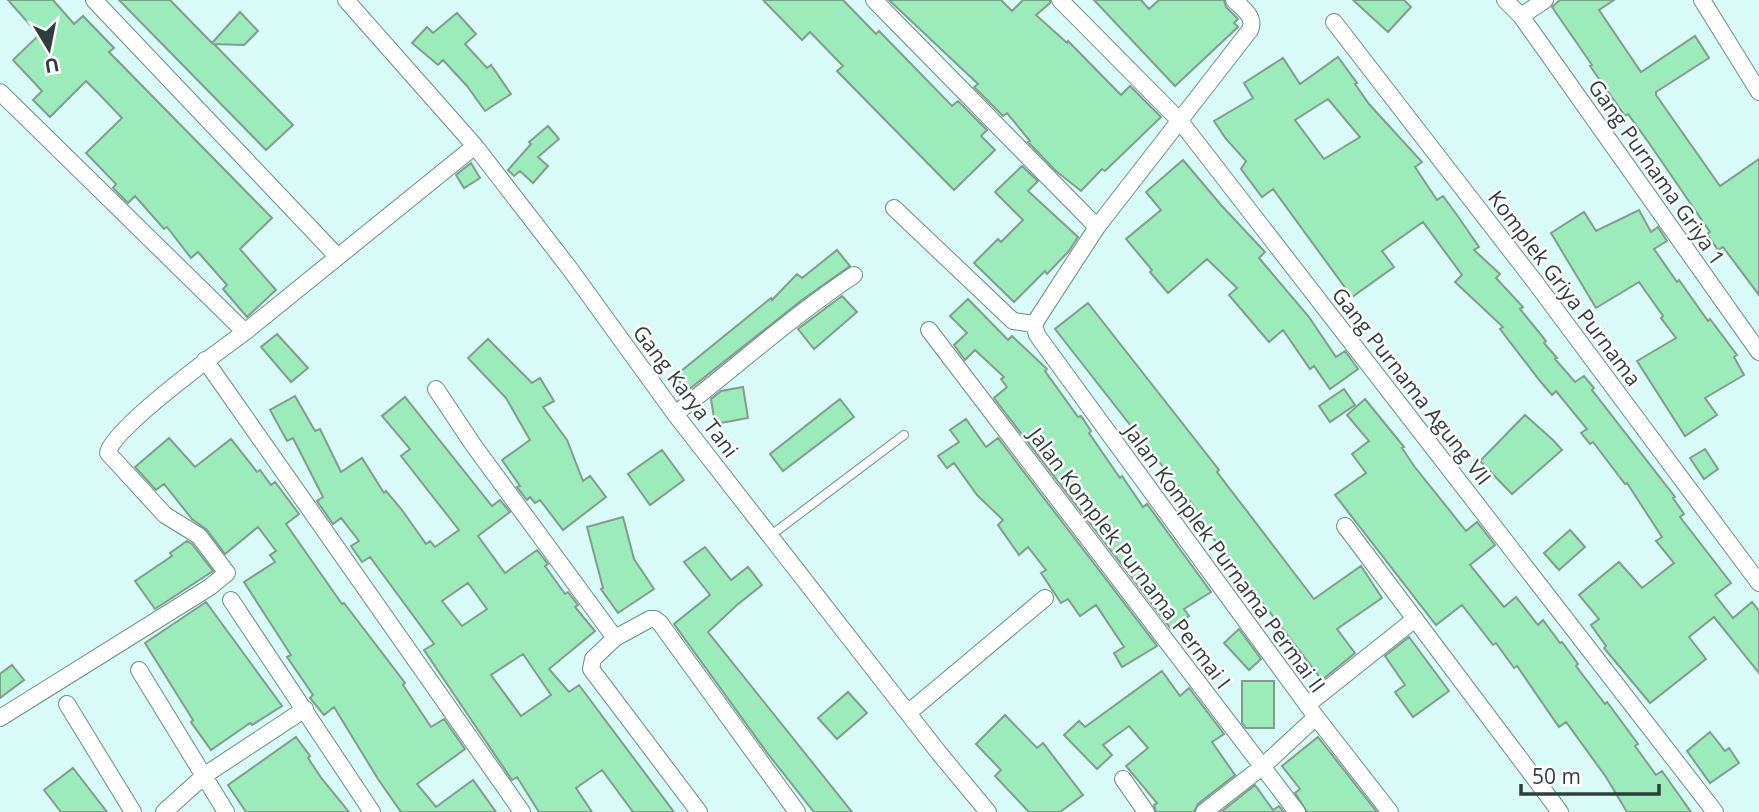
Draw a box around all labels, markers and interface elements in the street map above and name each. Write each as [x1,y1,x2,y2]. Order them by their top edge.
north arrow [14,14,84,84]
text: U [43,52,61,80]
street label: Gang Purnama Griya 1 [1582,74,1732,270]
street label: Komplek Griya Purnama [1482,185,1648,391]
street label: Gang Purnama Agung VII [1326,281,1498,491]
street label: Gang Karya Tani [627,319,745,463]
street label: Jalan Komplek Purnama Permai II [1117,416,1332,698]
street label: Jalan Komplek Purnama Permai I [1021,420,1237,694]
scale bar [1521,752,1659,796]
text: 50 m [1532,762,1581,790]

